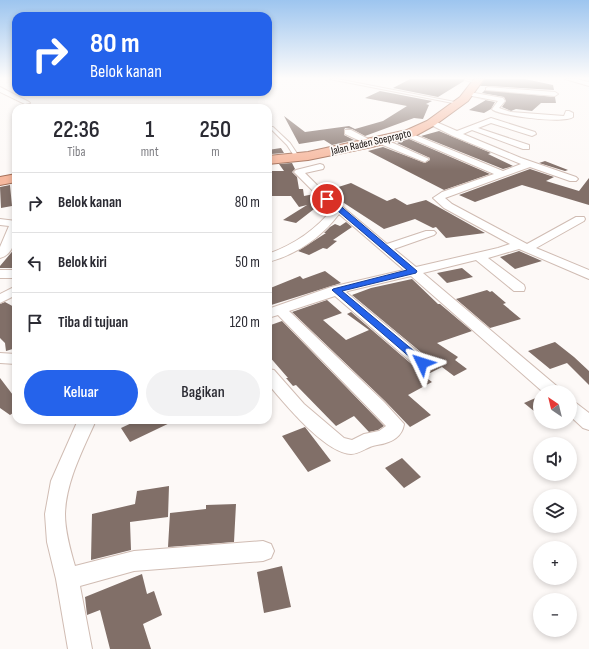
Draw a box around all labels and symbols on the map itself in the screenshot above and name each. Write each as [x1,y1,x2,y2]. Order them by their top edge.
street label: Jalan Raden Soeprapto [329,126,413,158]
pin [310,182,344,216]
position arrow [401,342,443,384]
north arrow [533,385,577,429]

